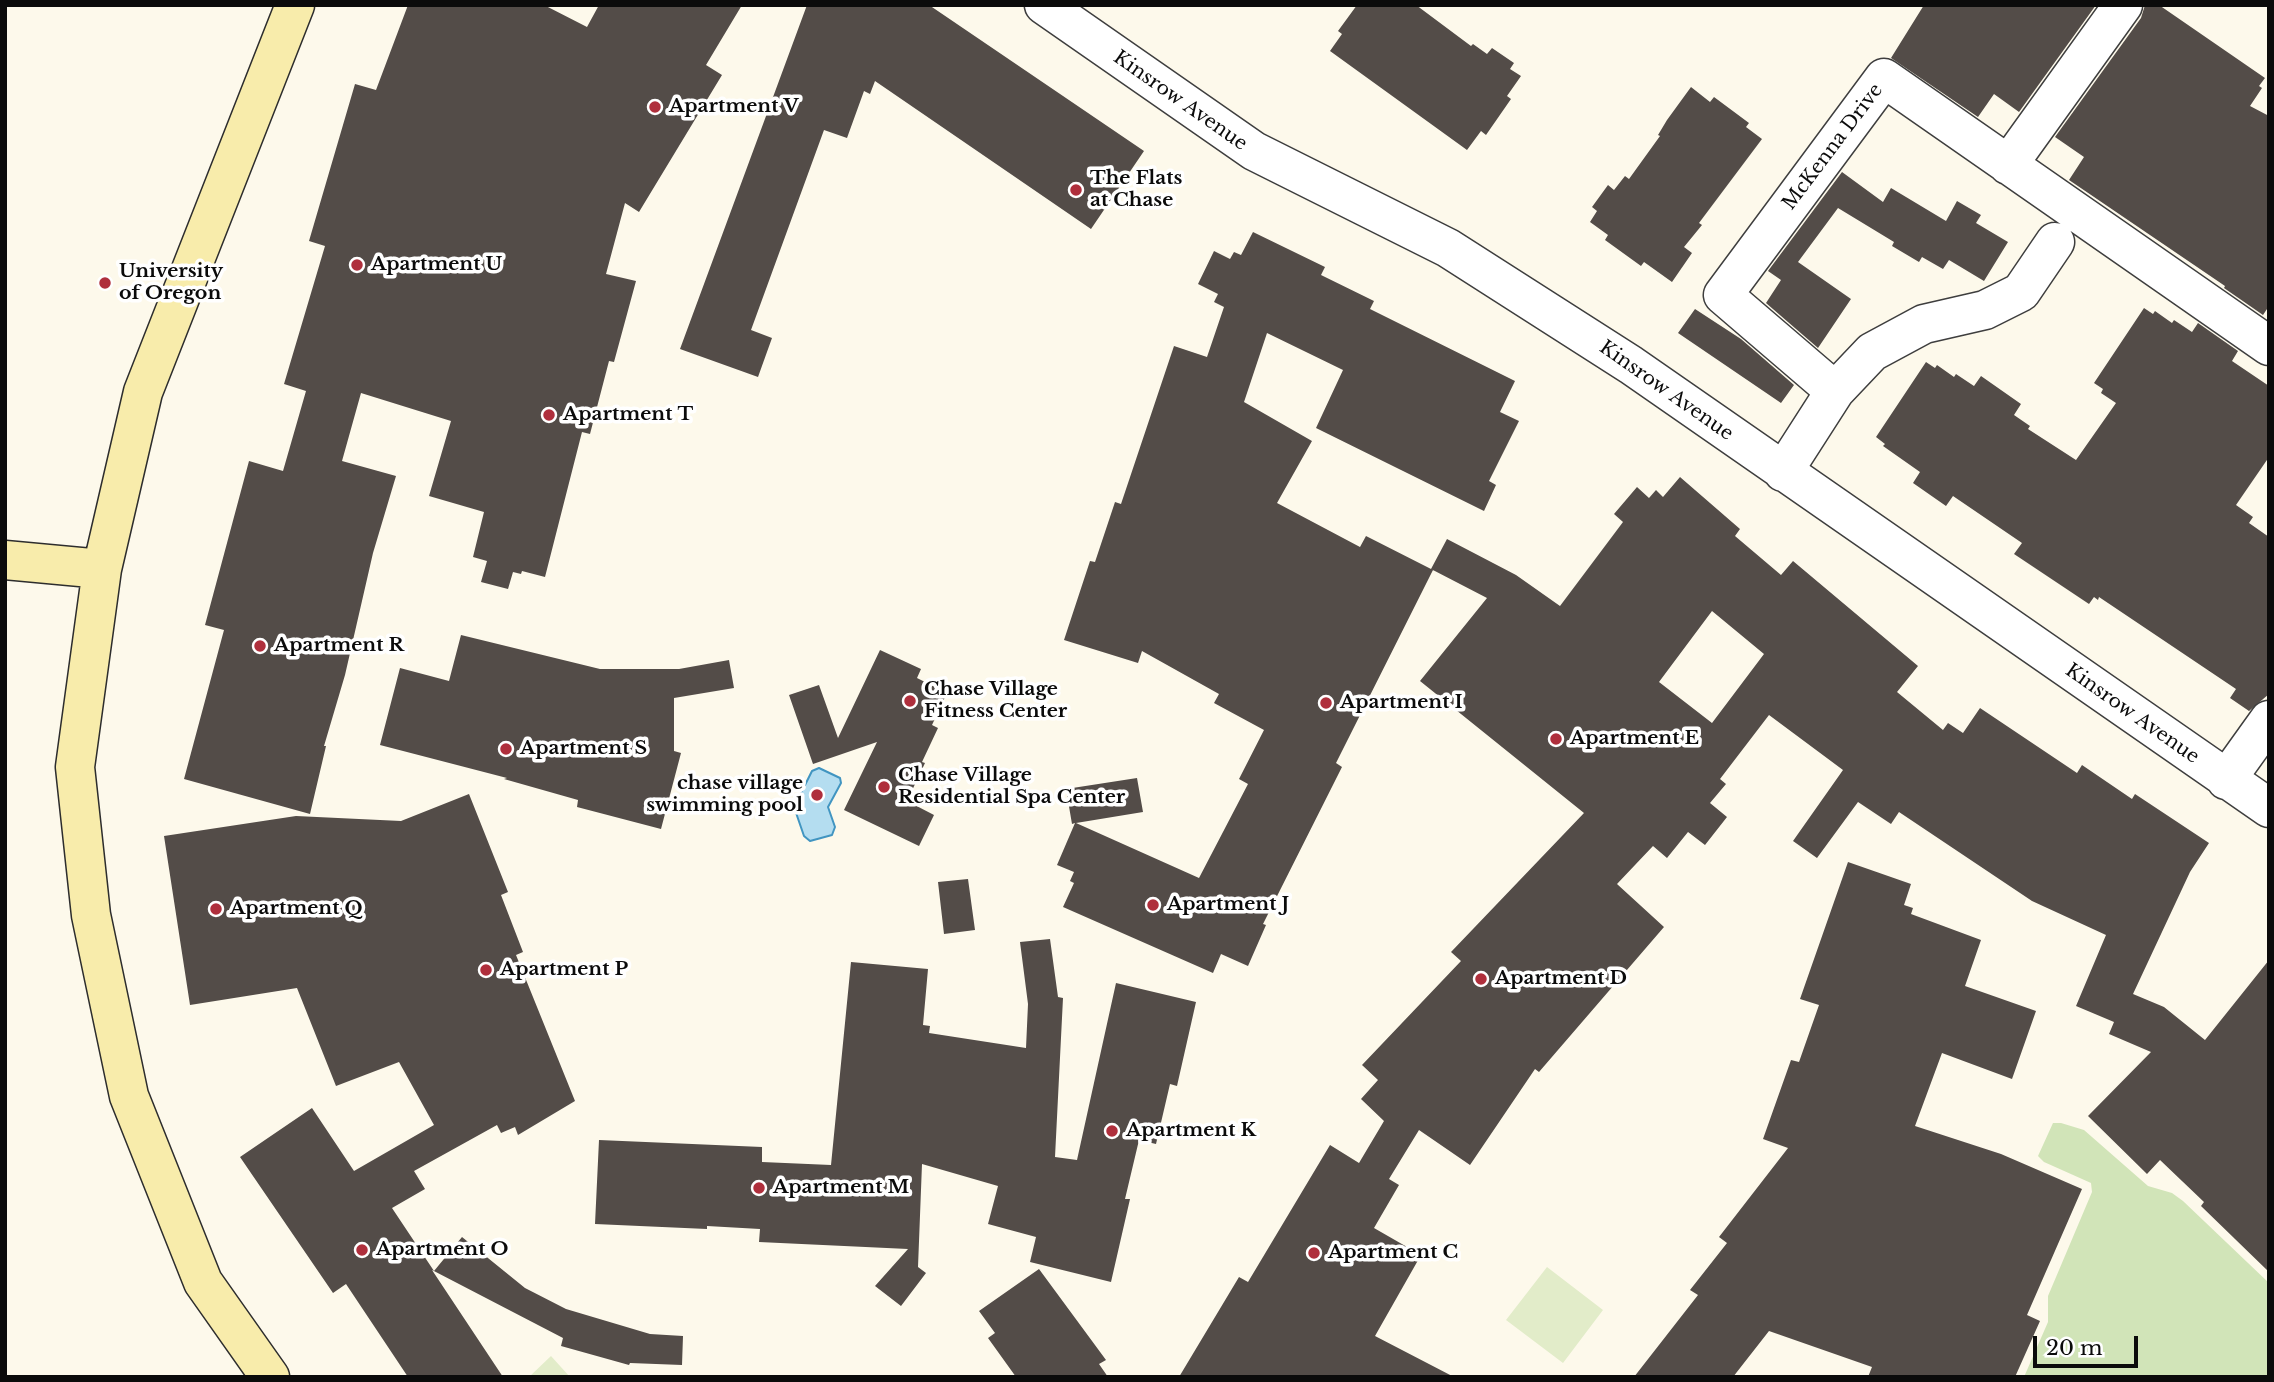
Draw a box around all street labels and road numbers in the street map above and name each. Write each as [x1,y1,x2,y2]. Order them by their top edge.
street label: Kinsrow Avenue [1109,46,1251,156]
street label: McKenna Drive [1778,79,1888,215]
street label: Kinsrow Avenue [1595,336,1737,446]
street label: Kinsrow Avenue [2061,659,2203,769]

